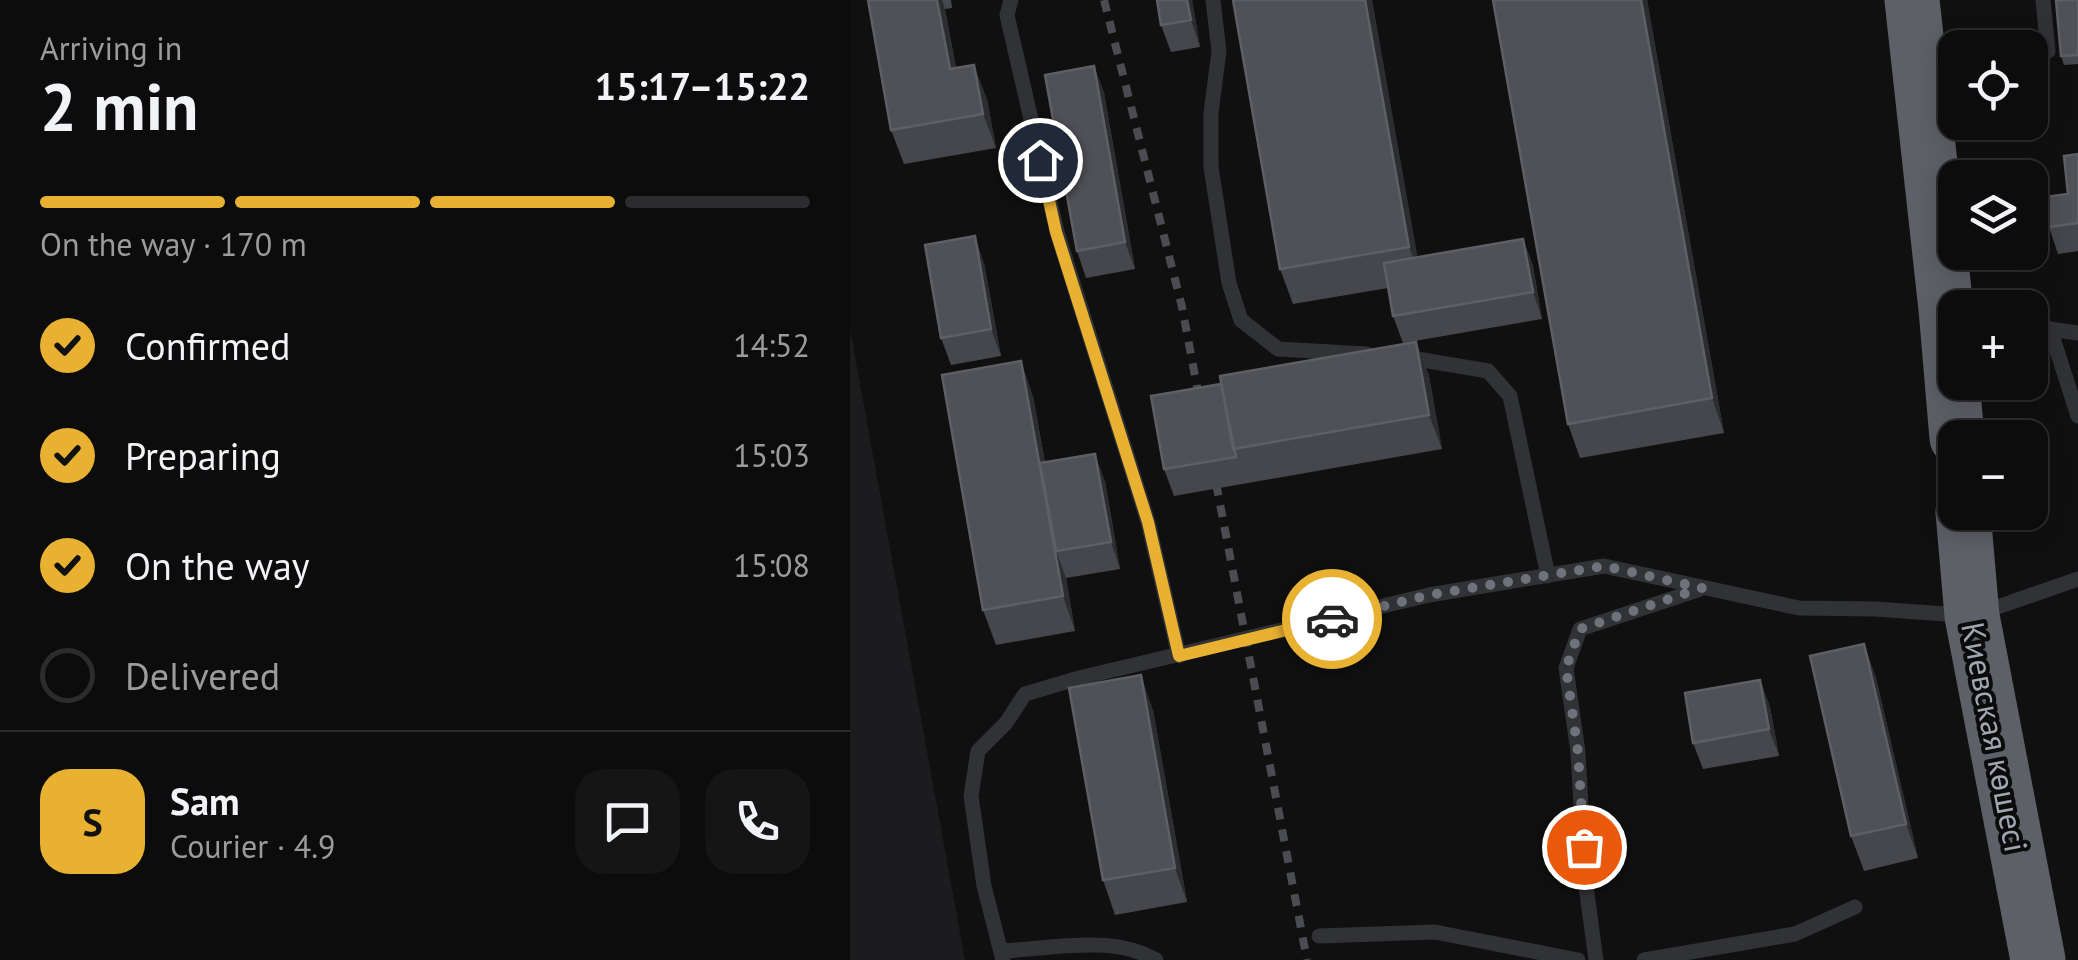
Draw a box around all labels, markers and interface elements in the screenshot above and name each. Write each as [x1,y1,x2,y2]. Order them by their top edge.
text: Arriving in [40,27,182,69]
map controls [1938,30,2048,530]
button: locate [1938,30,2048,140]
text: 15:17–15:22 [595,61,810,110]
text: 2 min [40,64,199,148]
pin [998,118,1083,203]
icon: home [1013,133,1068,188]
button: layers [1938,160,2048,270]
text: On the way · 170 m [40,223,307,265]
button: + [1938,290,2048,400]
icon: check [40,318,95,373]
text: Confirmed [125,321,291,370]
text: 14:52 [733,324,810,366]
button: − [1938,420,2048,530]
icon: check [40,428,95,483]
text: Preparing [125,431,281,480]
text: 15:03 [733,434,810,476]
icon: check [40,538,95,593]
text: On the way [125,541,310,590]
text: 15:08 [733,544,810,586]
courier [1282,569,1382,669]
icon: car [1305,592,1360,647]
street label: Киевская көшесі [1952,619,2038,855]
text: Delivered [125,651,280,700]
button: chat [575,769,680,874]
button: phone [705,769,810,874]
text: Sam [170,776,240,825]
text: S [82,797,103,846]
pin [1542,805,1627,890]
icon: bag [1557,820,1612,875]
text: Courier · 4.9 [170,825,336,867]

